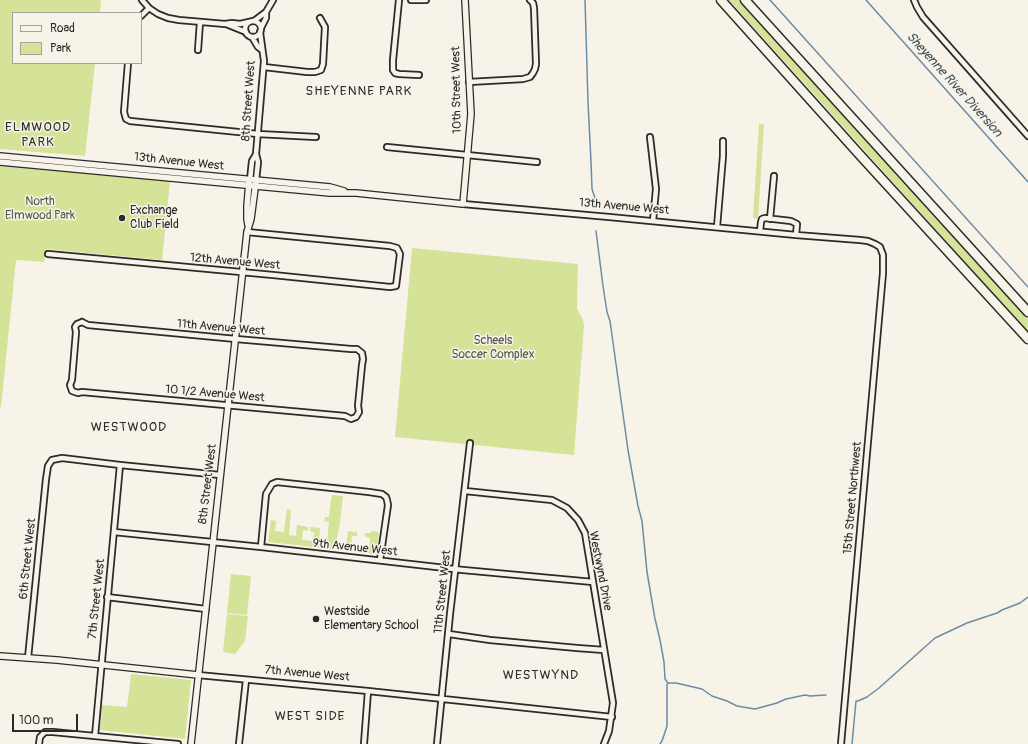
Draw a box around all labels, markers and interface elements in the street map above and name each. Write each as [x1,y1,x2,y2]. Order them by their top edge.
legend [12,12,142,64]
text: Road [50,21,75,36]
water label: Sheyenne River Diversion [903,29,1005,141]
text: Park [50,41,71,56]
street label: 10th Street West [449,46,465,134]
street label: 8th Street West [239,60,259,142]
district label: SHEYENNE PARK [306,84,412,100]
district label: ELMWOOD PARK [5,120,71,151]
street label: 13th Avenue West [133,150,225,174]
park label: North Elmwood Park [5,195,75,223]
street label: 13th Avenue West [578,196,670,218]
place label: Exchange Club Field [130,204,179,232]
marker: Exchange Club Field [117,213,127,223]
street label: 12th Avenue West [189,251,281,273]
street label: 11th Avenue West [176,317,266,339]
park label: Scheels Soccer Complex [451,334,535,362]
street label: 10 1/2 Avenue West [165,382,265,406]
district label: WESTWOOD [91,420,167,436]
street label: 15th Street Northwest [841,441,865,555]
street label: 8th Street West [196,443,220,525]
street label: 6th Street West [17,518,39,600]
street label: Westwynd Drive [585,530,615,612]
street label: 9th Avenue West [312,536,398,560]
street label: 11th Street West [431,549,455,635]
street label: 7th Street West [86,558,108,640]
place label: Westside Elementary School [324,605,419,633]
marker: Westside Elementary School [311,614,321,624]
street label: 7th Avenue West [264,663,350,685]
district label: WESTWYND [503,668,579,684]
scale bar [14,706,80,732]
district label: WEST SIDE [275,709,345,725]
text: 100 m [19,713,53,728]

